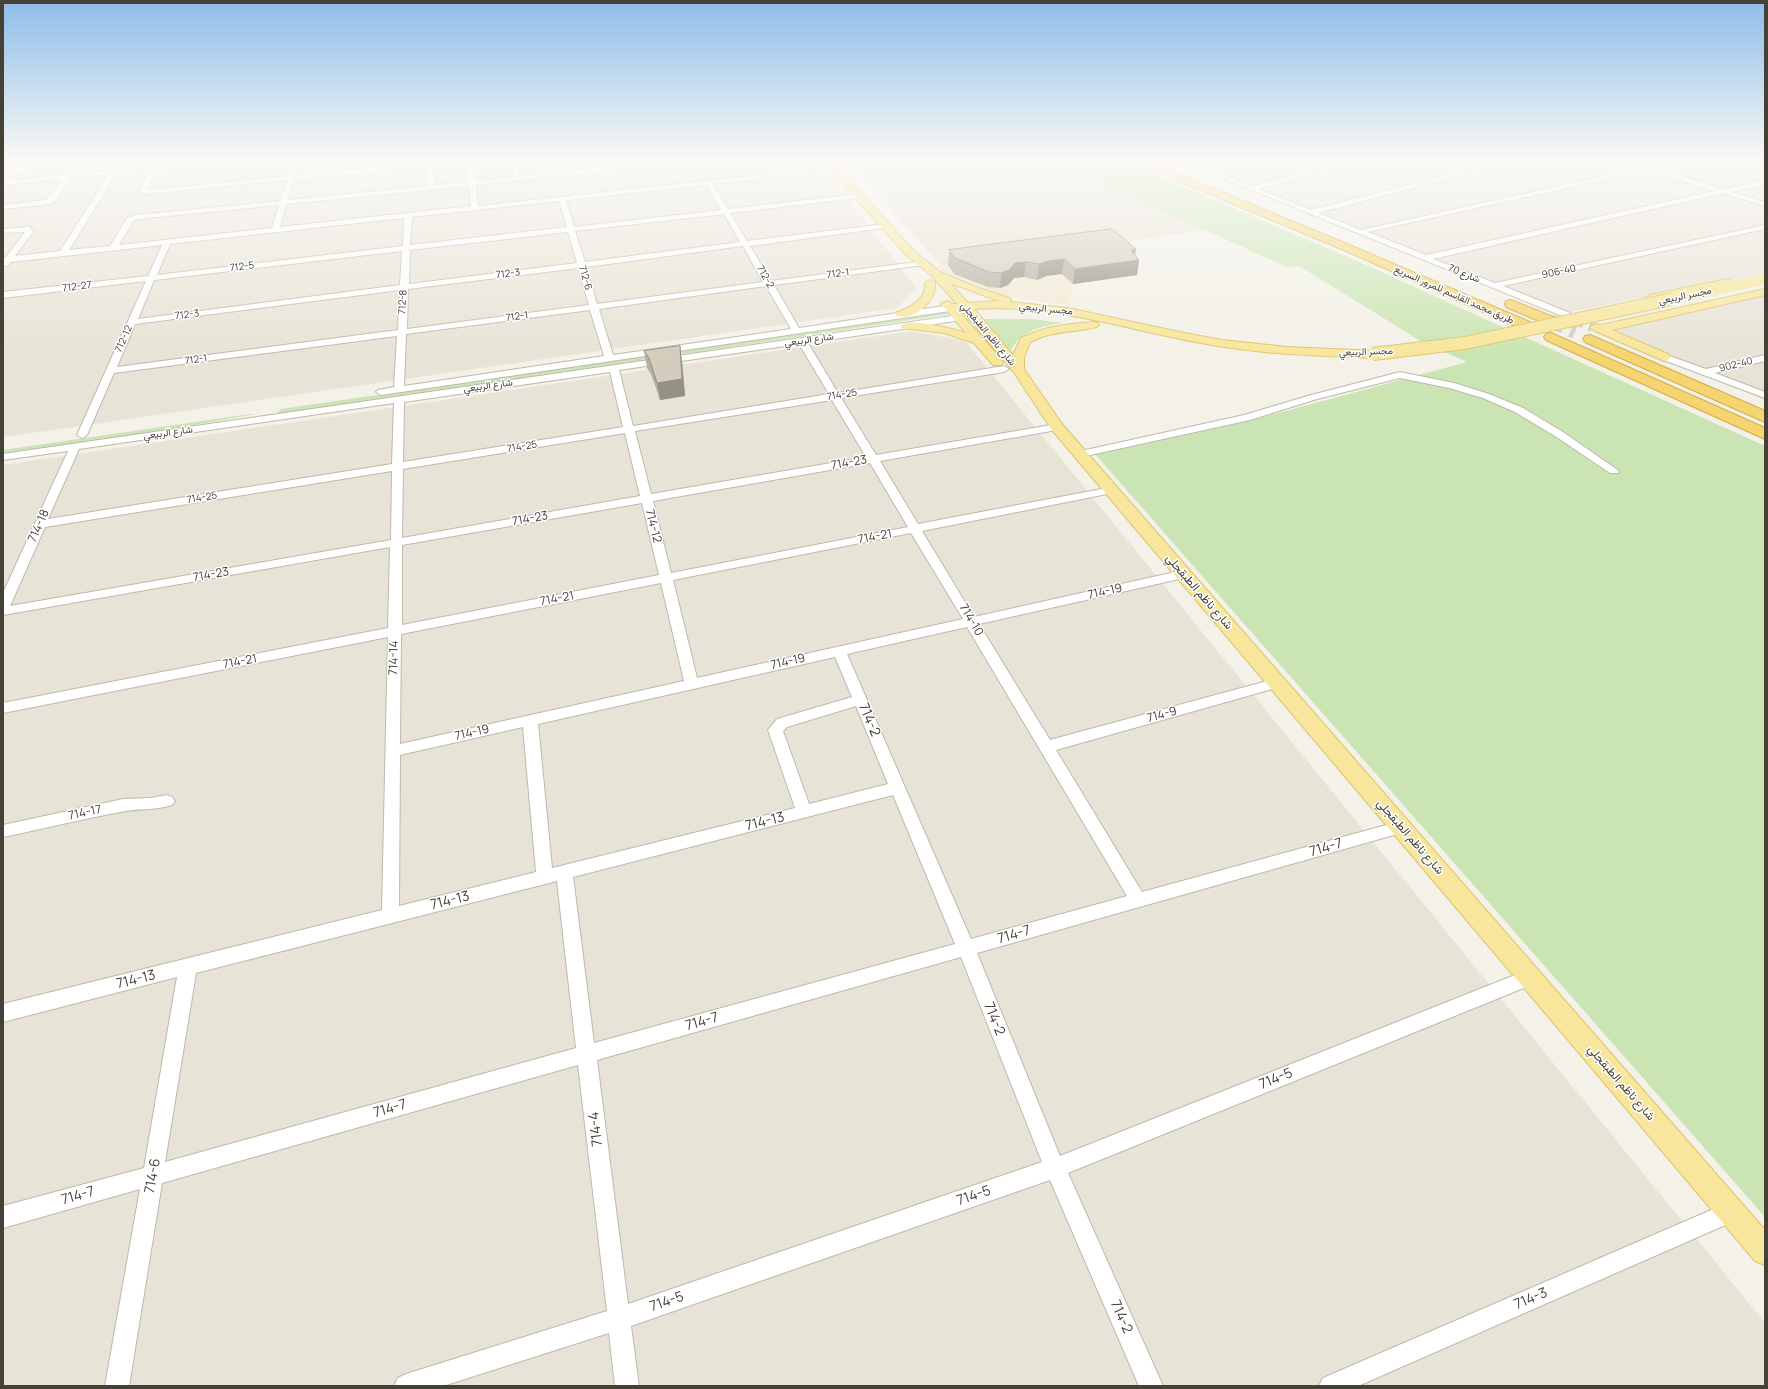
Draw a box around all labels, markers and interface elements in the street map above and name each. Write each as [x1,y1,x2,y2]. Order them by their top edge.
street label: 712-5 [229,260,255,274]
street label: شارع 70 [1446,262,1482,286]
street label: 712-2 [754,263,776,291]
street label: طريق محمد القاسم للمرور السريع [1392,263,1516,327]
street label: 906-40 [1541,263,1577,281]
street label: 712-6 [576,264,594,292]
street label: 712-3 [495,267,521,281]
street label: 712-1 [826,267,850,281]
street label: 712-27 [62,279,92,295]
street label: مجسر الربيعي [1657,285,1713,307]
street label: 712-8 [396,289,410,315]
street label: شارع ناظم الطبقجلي [958,300,1018,368]
street label: مجسر الربيعي [1018,300,1074,318]
street label: 712-3 [174,308,200,322]
street label: 712-1 [505,309,529,325]
street label: 712-12 [113,324,135,354]
street label: شارع الربيعي [784,331,834,349]
street label: مجسر الربيعي [1339,345,1393,359]
street label: 712-1 [184,352,208,368]
street label: 902-40 [1718,355,1754,375]
street label: شارع الربيعي [463,377,513,395]
street label: 714-25 [826,387,858,403]
street label: شارع الربيعي [143,424,193,442]
street label: 714-25 [506,439,538,455]
street label: 714-23 [830,453,868,473]
street label: 714-25 [186,490,218,506]
street label: 714-18 [25,507,53,545]
street label: 714-12 [642,508,664,544]
street label: 714-23 [511,509,549,529]
street label: 714-21 [857,527,893,547]
street label: شارع ناظم الطبقجلي [1162,551,1236,633]
street label: 714-23 [192,565,230,585]
street label: 714-19 [1086,581,1124,603]
street label: 714-21 [539,589,575,609]
street label: 714-10 [956,601,986,639]
street label: 714-14 [386,641,402,675]
street label: 714-19 [769,651,807,673]
street label: 714-21 [222,652,258,672]
street label: 714-2 [855,701,883,739]
street label: 714-9 [1146,704,1178,726]
street label: 714-19 [453,722,491,744]
street label: شارع ناظم الطبقجلي [1373,796,1447,878]
street label: 714-17 [67,802,103,824]
street label: 714-13 [744,809,786,835]
street label: 714-7 [1308,835,1344,861]
street label: 714-13 [429,888,471,914]
street label: 714-7 [996,922,1032,948]
street label: 714-13 [115,967,157,993]
street label: 714-2 [980,1000,1008,1038]
street label: 714-7 [684,1009,720,1035]
street label: شارع ناظم الطبقجلي [1584,1042,1658,1124]
street label: 714-5 [1257,1065,1295,1093]
street label: 714-7 [372,1096,408,1122]
street label: 714-4 [586,1111,606,1147]
street label: 714-6 [142,1157,164,1195]
street label: 714-5 [955,1182,993,1210]
street label: 714-7 [60,1183,96,1209]
street label: 714-3 [1512,1285,1550,1313]
street label: 714-5 [648,1288,686,1316]
street label: 714-2 [1106,1298,1136,1336]

